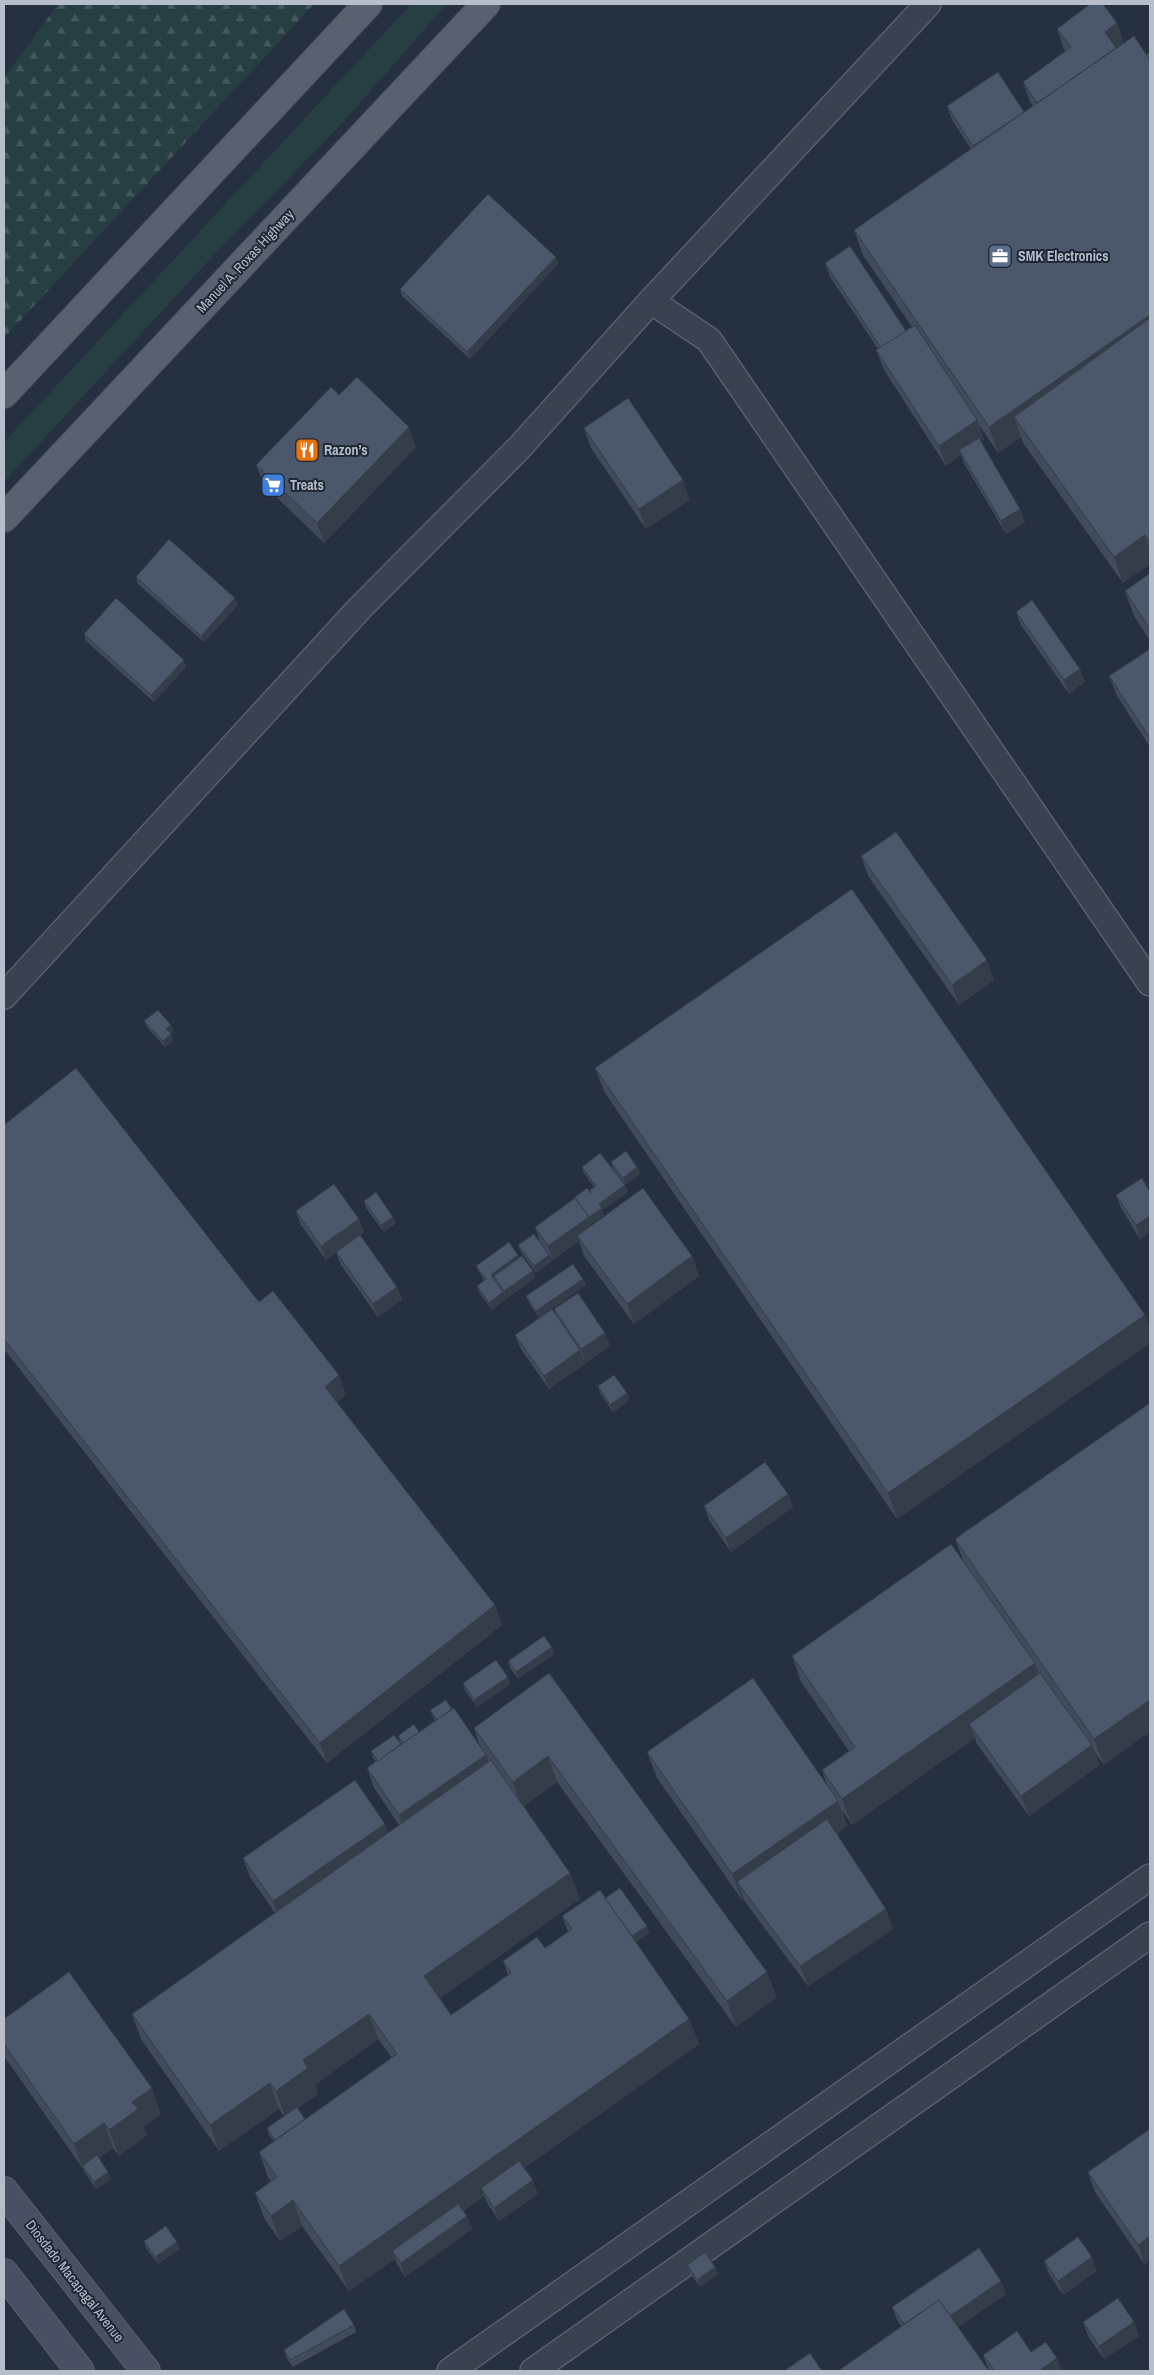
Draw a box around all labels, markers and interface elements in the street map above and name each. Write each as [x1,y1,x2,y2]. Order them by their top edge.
street label: Manuel A. Roxas Highway [193,205,298,316]
office icon: SMK Electronics [987,243,1013,269]
place label: SMK Electronics [1018,247,1109,265]
restaurant icon: Razon’s [294,437,320,463]
place label: Razon’s [324,441,368,459]
supermarket icon: Treats [260,472,286,498]
place label: Treats [290,476,324,494]
street label: Diosdado Macapagal Avenue [22,2216,128,2346]

